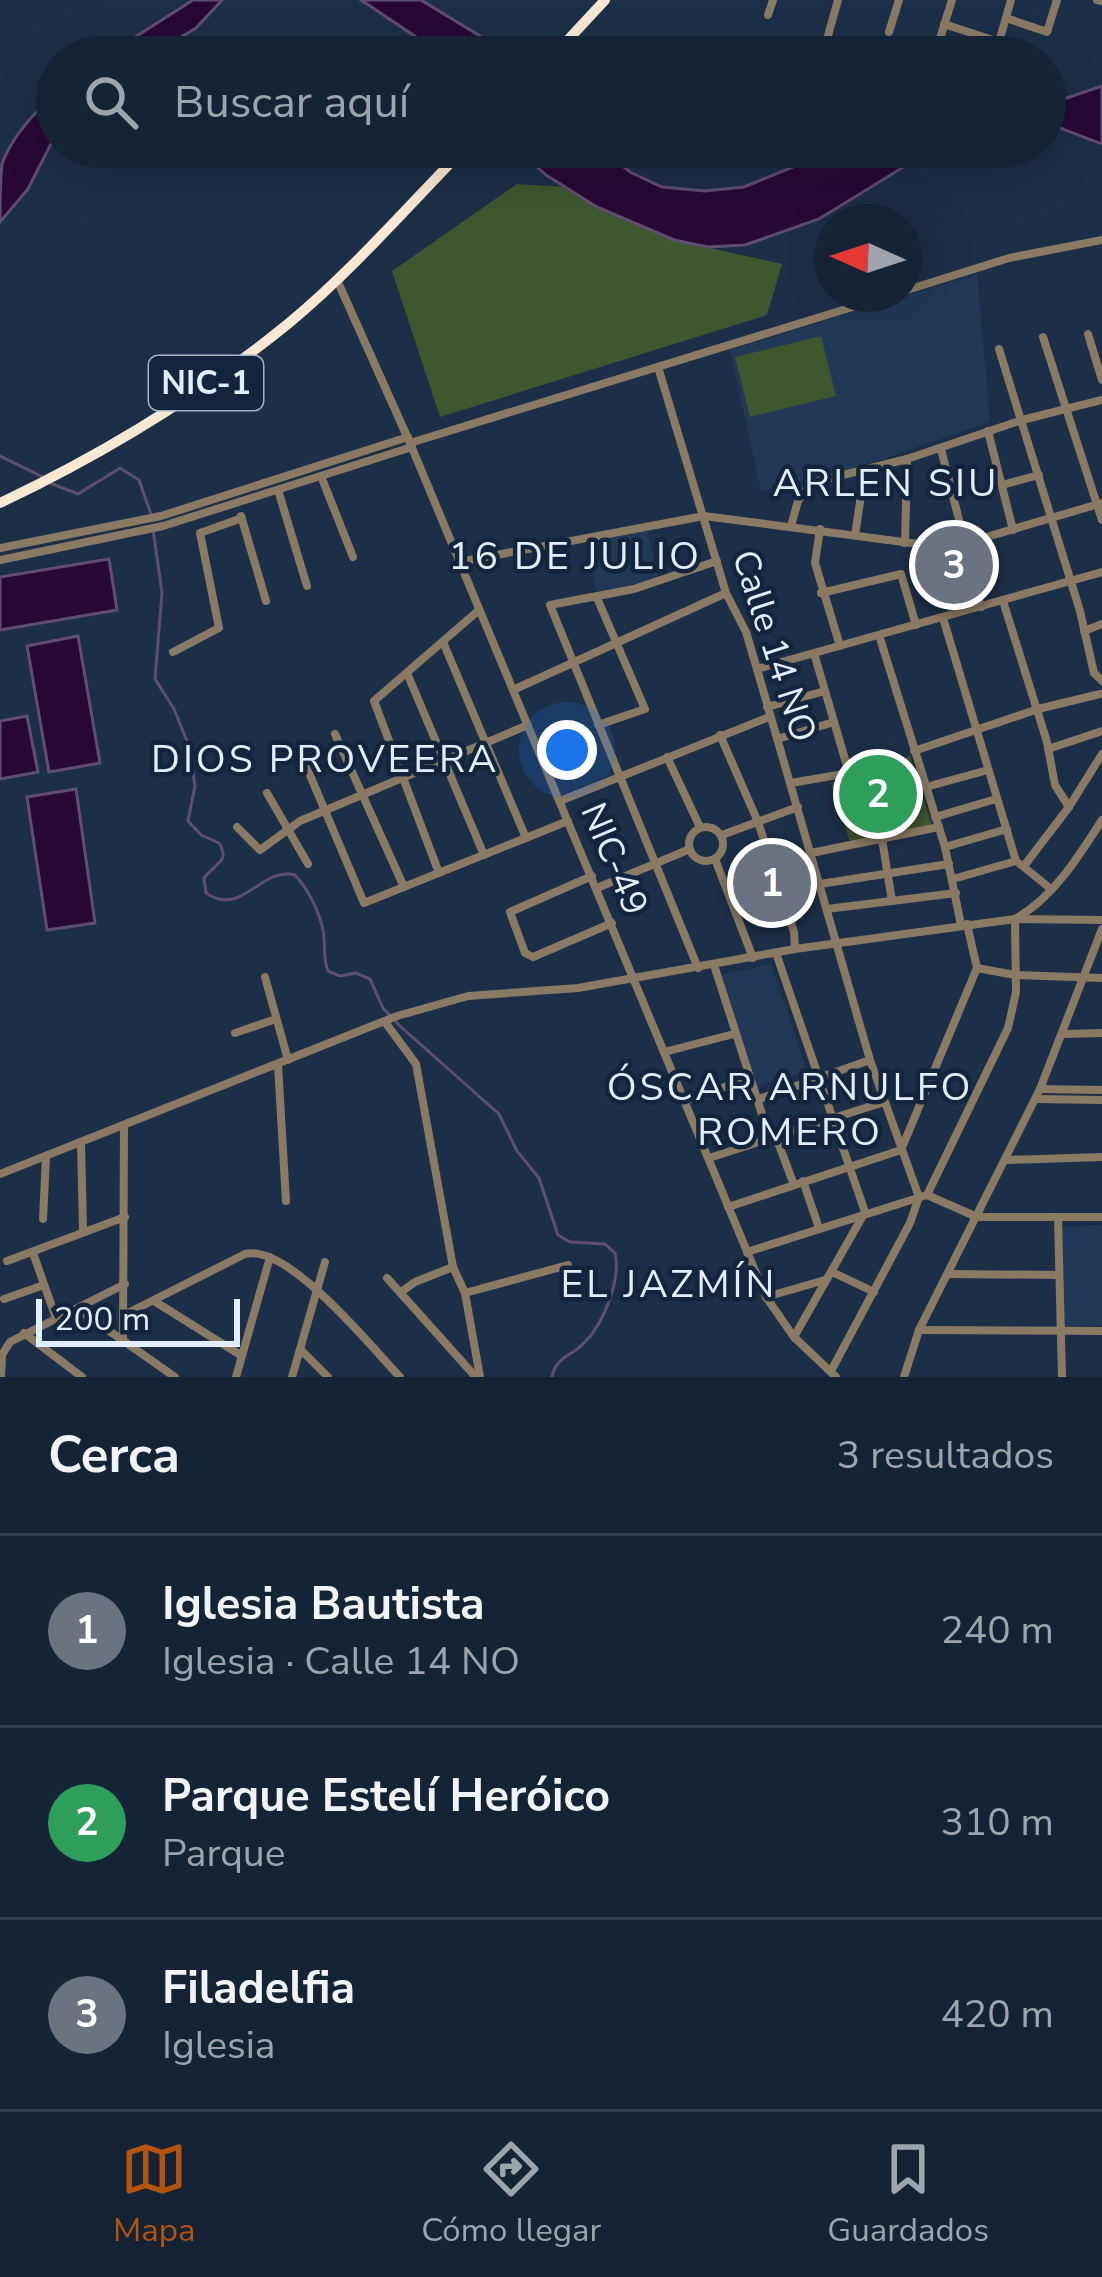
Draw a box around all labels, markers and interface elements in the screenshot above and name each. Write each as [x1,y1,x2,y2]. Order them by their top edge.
search box [36,36,1066,168]
icon: search [78,69,144,135]
text: Buscar aquí [174,72,409,133]
north arrow [814,204,922,312]
road number: NIC-1 [149,356,263,410]
district label: ARLEN SIU [773,457,999,510]
pin: 3 [915,520,993,610]
district label: 16 DE JULIO [448,530,702,583]
street label: Calle 14 NO [720,544,828,748]
your location [537,720,597,780]
district label: DIOS PROVEERA [151,733,499,786]
pin: 2 [839,749,917,839]
street label: NIC-49 [568,795,660,923]
pin: 1 [733,838,811,928]
district label: ÓSCAR ARNULFO ROMERO [607,1061,973,1159]
district label: EL JAZMÍN [561,1258,777,1311]
scale bar [36,1293,240,1346]
text: 200 m [54,1297,150,1342]
text: Cerca [48,1420,180,1490]
text: 3 resultados [837,1429,1054,1482]
text: Iglesia Bautista [162,1574,485,1635]
text: 1 [75,1604,99,1657]
text: 240 m [940,1604,1054,1657]
text: Iglesia · Calle 14 NO [162,1635,520,1688]
text: Parque Estelí Heróico [162,1766,610,1827]
text: 2 [75,1796,99,1849]
text: 310 m [940,1796,1054,1849]
text: Parque [162,1827,286,1880]
text: Filadelfia [162,1958,355,2019]
text: 3 [75,1988,99,2041]
text: 420 m [940,1988,1054,2041]
text: Iglesia [162,2019,275,2072]
tab: Mapa [113,2136,195,2253]
tab: Cómo llegar [421,2136,601,2253]
tab: Guardados [827,2136,989,2253]

